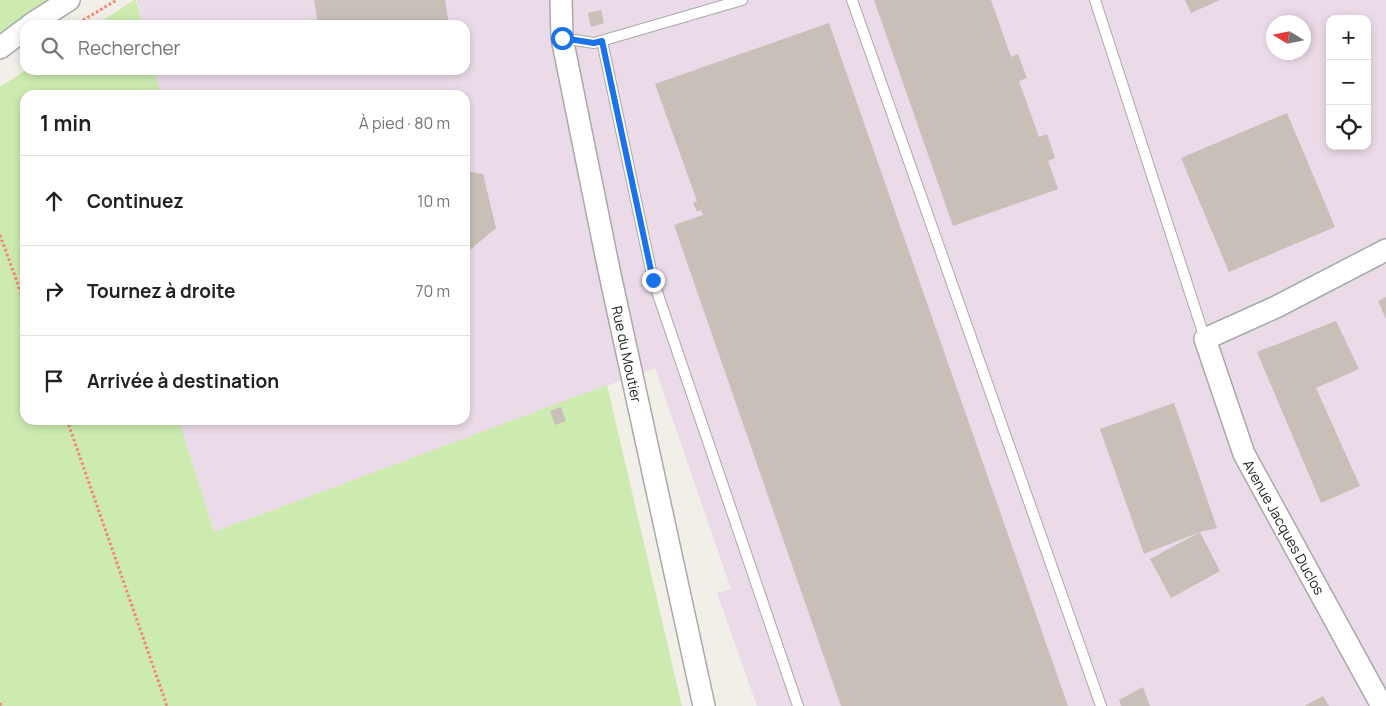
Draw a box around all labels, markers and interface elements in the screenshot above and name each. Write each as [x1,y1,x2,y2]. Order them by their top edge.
north arrow [1266,15,1311,60]
map controls [1326,15,1371,150]
button: + [1326,15,1371,60]
search box [20,20,470,75]
route start [551,27,574,50]
icon: search [38,34,66,62]
text: Rechercher [78,35,180,61]
button: − [1326,60,1371,105]
button: locate [1326,105,1371,150]
text: 1 min [40,109,91,137]
text: À pied · 80 m [359,112,450,134]
icon: ahead [40,187,68,215]
text: Continuez [87,188,184,214]
text: 10 m [417,190,450,212]
route end [642,269,665,292]
icon: right [40,277,68,305]
text: Tournez à droite [87,278,235,304]
text: 70 m [415,280,450,302]
street label: Rue du Moutier [608,304,646,404]
icon: arrive [40,367,68,395]
text: Arrivée à destination [87,368,279,394]
street label: Avenue Jacques Duclos [1239,456,1329,598]

